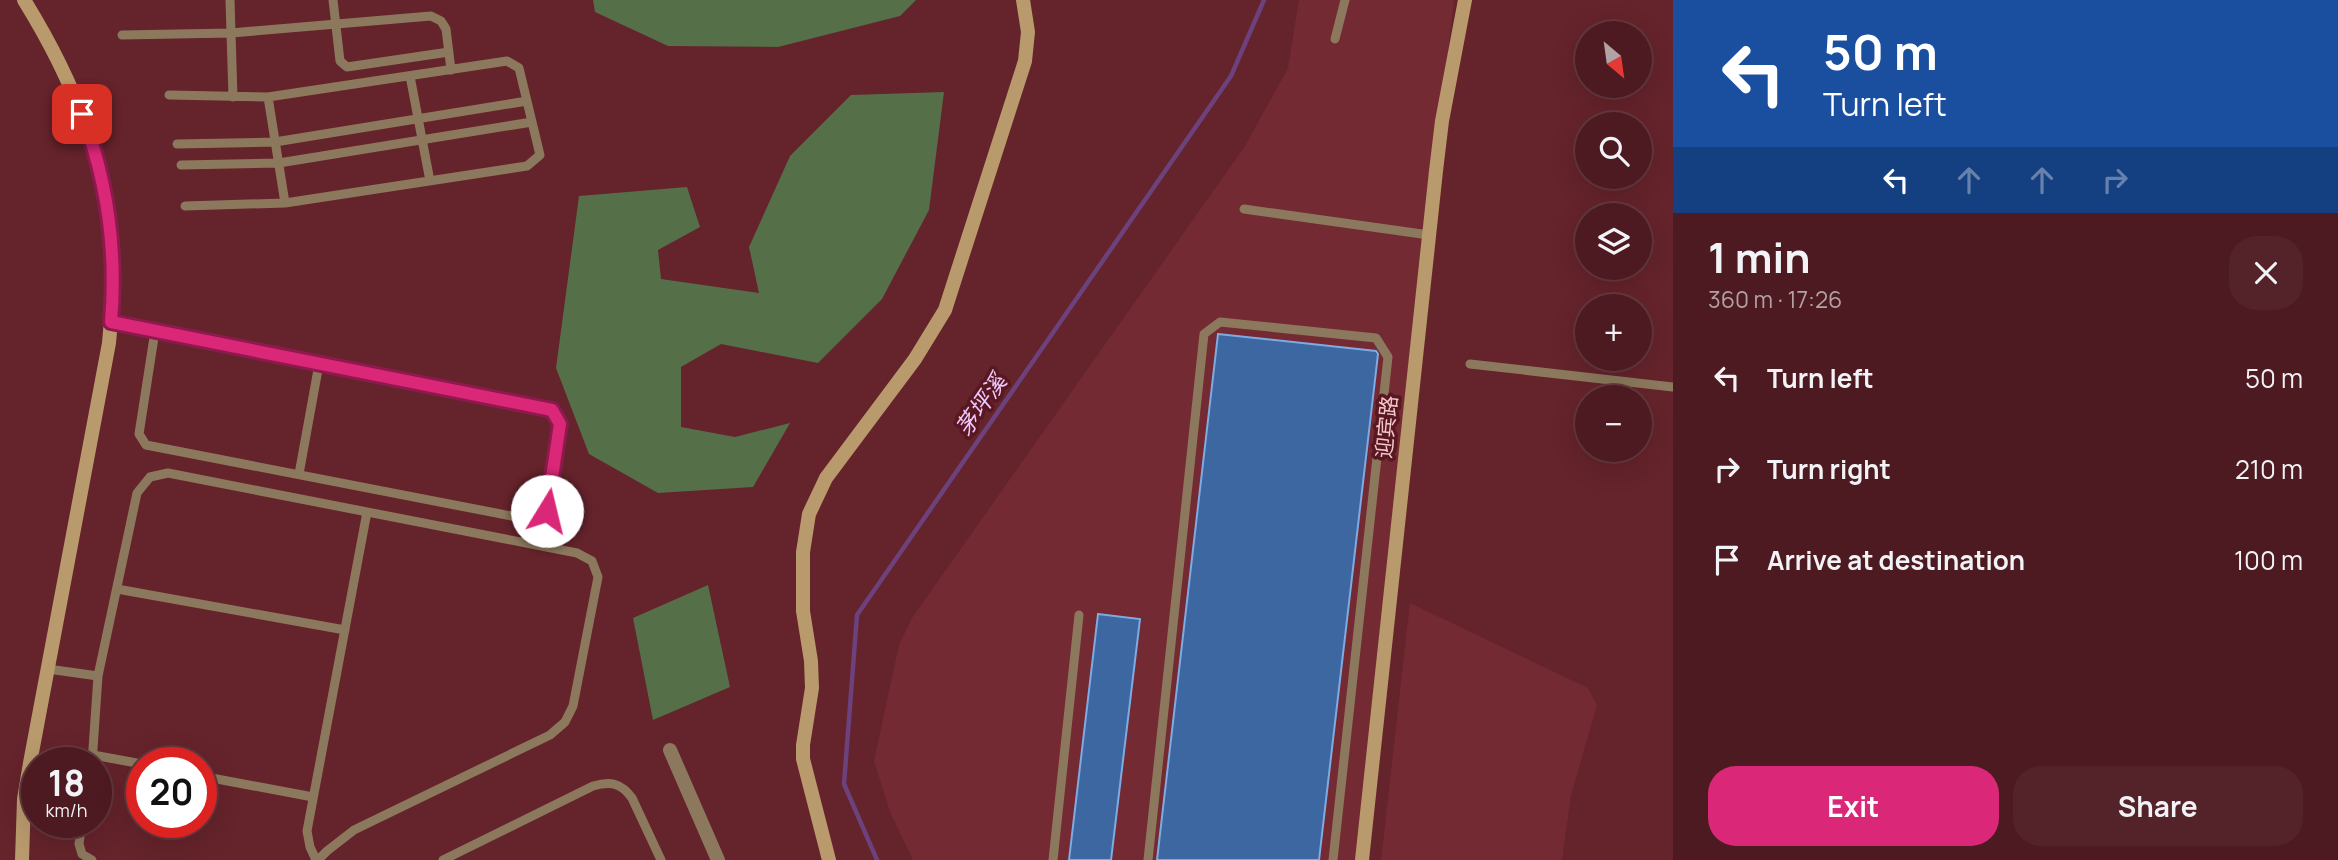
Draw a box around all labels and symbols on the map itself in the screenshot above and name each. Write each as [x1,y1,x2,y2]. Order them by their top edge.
north arrow [1575,21,1652,98]
pin [52,84,112,144]
water label: 茅坪溪 [947,365,1015,442]
street label: 迎宾路 [1369,394,1403,460]
position arrow [510,474,584,548]
speed limit sign: 20 [126,747,217,838]

